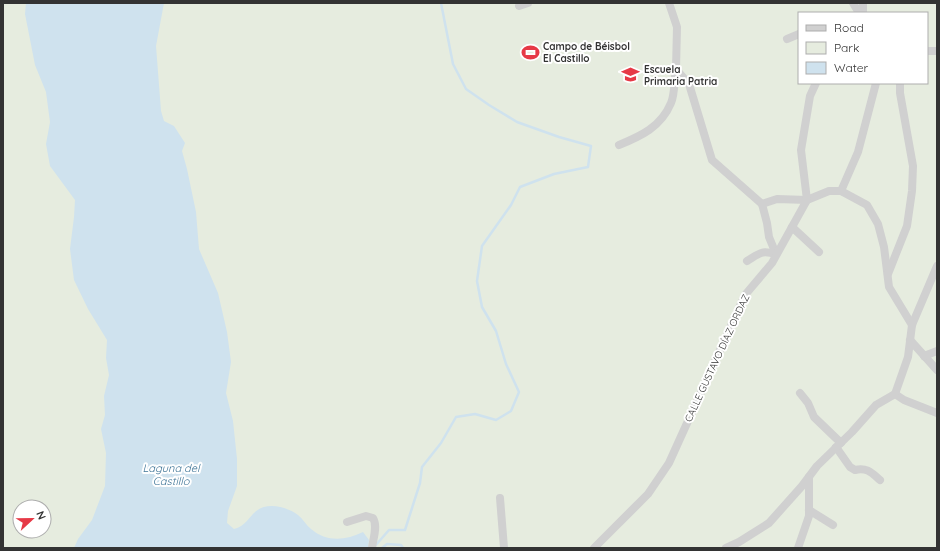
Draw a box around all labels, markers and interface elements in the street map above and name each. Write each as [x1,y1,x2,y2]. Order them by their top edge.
legend [798,12,928,84]
text: Road [834,20,864,35]
place label: Campo de Béisbol El Castillo [543,40,630,65]
text: Park [834,40,859,55]
sports icon: Campo de Béisbol El Castillo [520,42,540,62]
text: Water [834,60,869,75]
place label: Escuela Primaria Patria [644,63,717,88]
school or university icon: Escuela Primaria Patria [621,65,641,85]
street label: CALLE GUSTAVO DÍAZ ORDAZ [682,292,752,424]
water label: Laguna del Castillo [143,461,201,488]
north arrow [12,499,52,539]
text: N [33,509,49,522]

